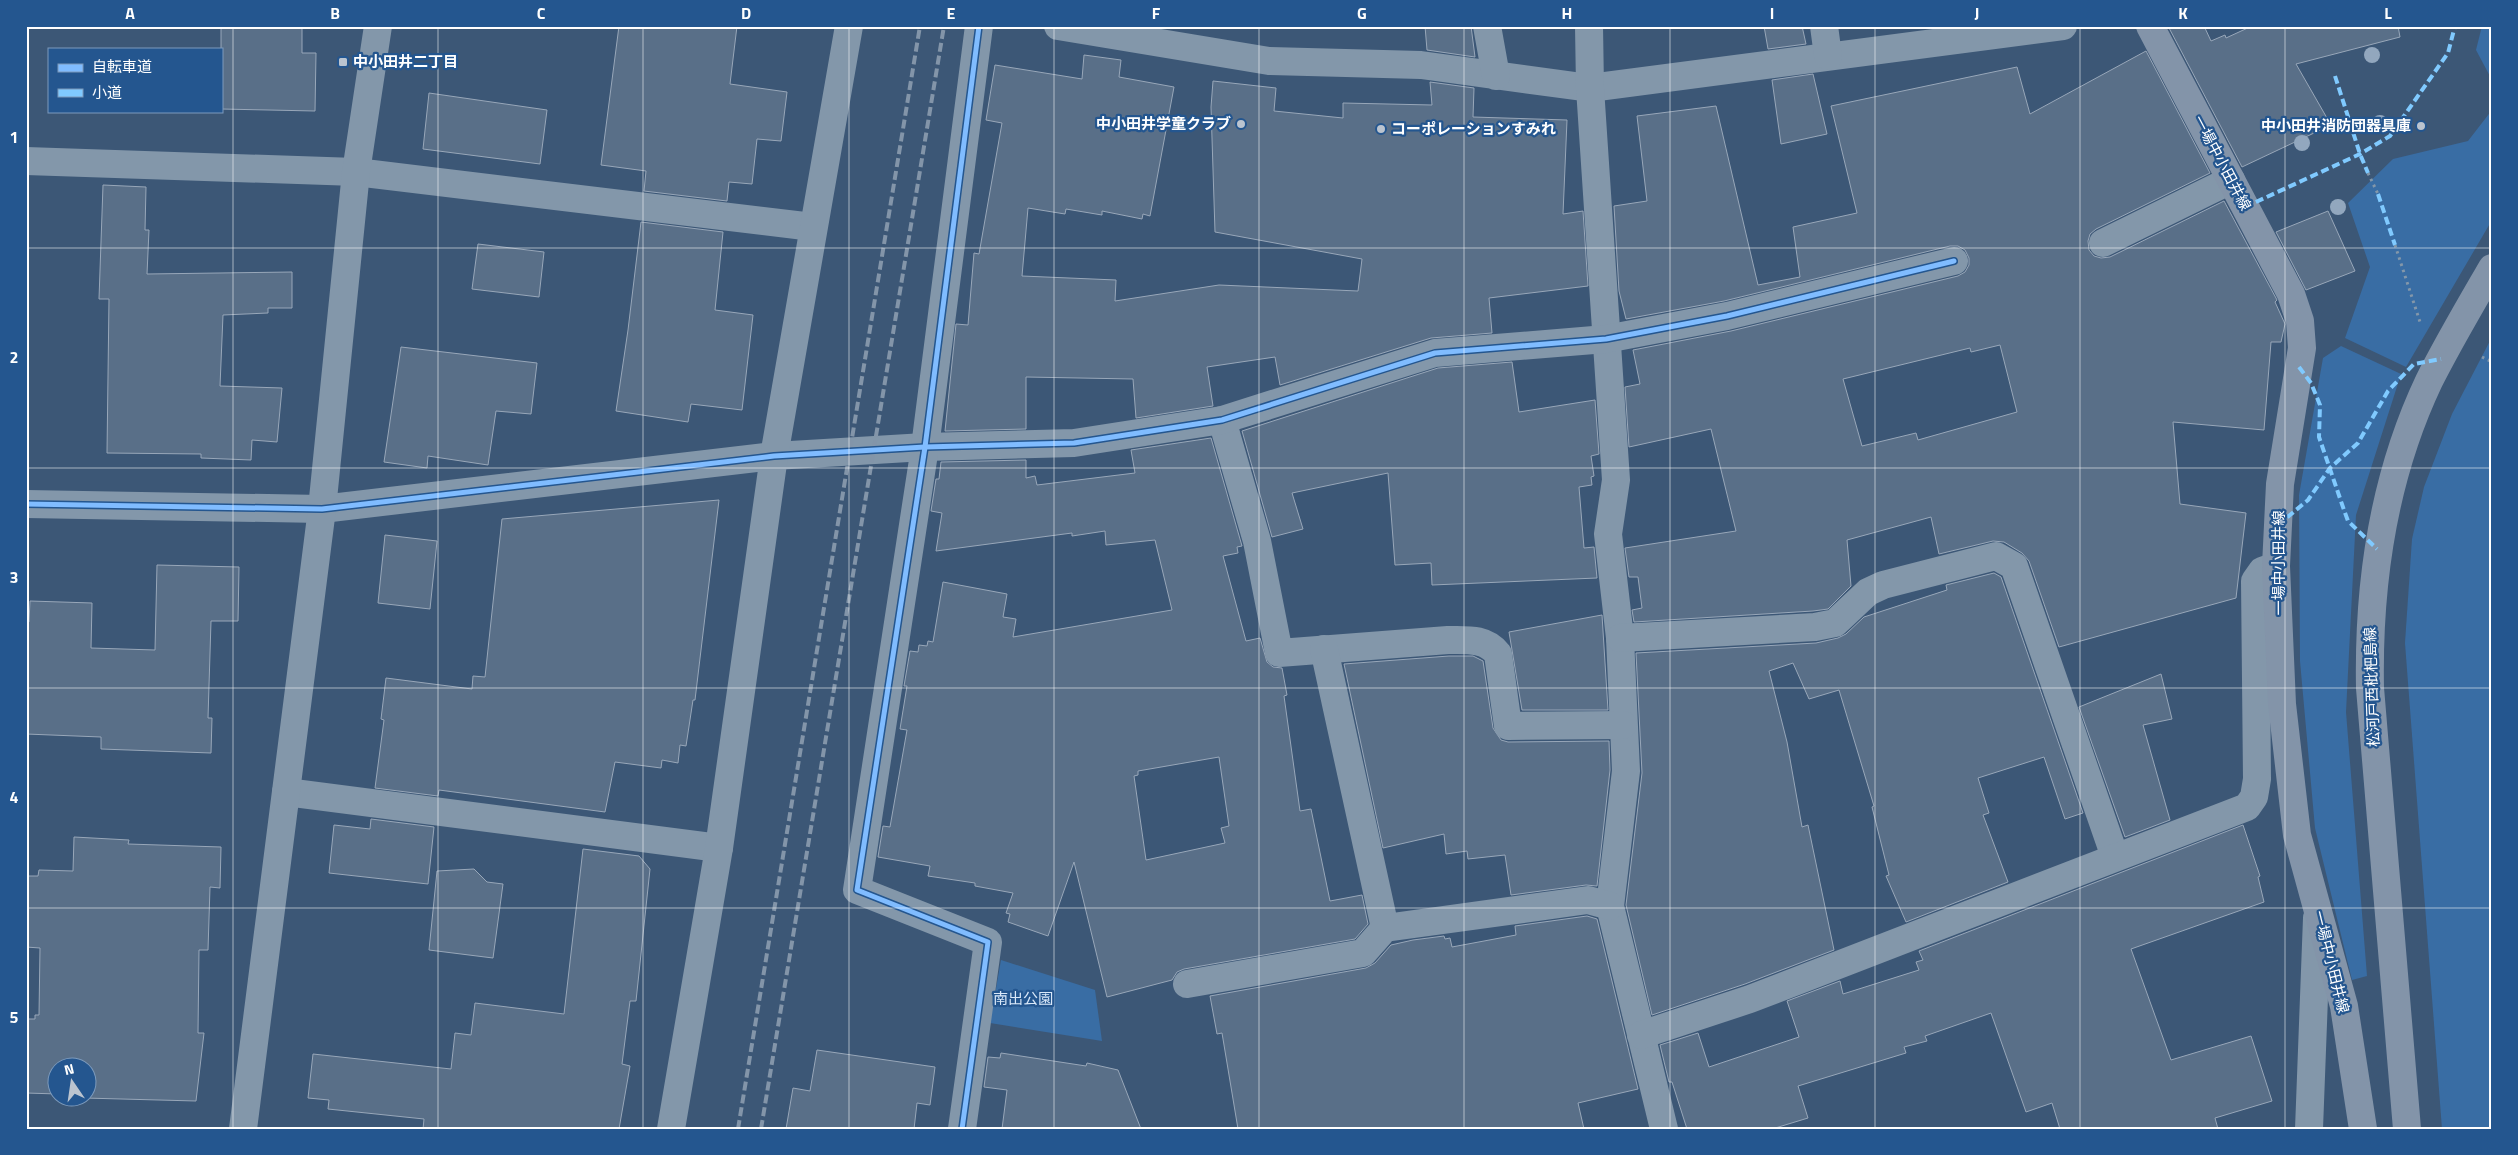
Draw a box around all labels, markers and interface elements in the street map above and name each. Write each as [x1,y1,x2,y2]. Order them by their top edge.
text: A [125,1,135,25]
text: B [330,1,340,25]
text: C [537,1,546,25]
text: D [741,1,751,25]
text: E [947,1,956,25]
text: F [1152,1,1161,25]
text: G [1357,1,1367,25]
text: H [1562,1,1572,25]
text: I [1770,1,1774,25]
text: J [1975,1,1979,25]
text: K [2178,1,2188,25]
text: L [2384,1,2392,25]
legend [48,48,222,112]
place label: 中小田井二丁目 [353,50,458,73]
text: 自転車道 [92,55,152,78]
marker: 中小田井二丁目 [337,56,349,68]
text: 小道 [92,81,122,104]
street label: 一場中小田井線 [2188,111,2257,215]
place label: 中小田井学童クラブ [1096,112,1231,135]
place label: 中小田井消防団器具庫 [2261,114,2411,137]
place label: コーポレーションすみれ [1391,117,1556,140]
marker: 中小田井学童クラブ [1235,118,1247,130]
marker: 中小田井消防団器具庫 [2415,120,2427,132]
marker: コーポレーションすみれ [1375,123,1387,135]
text: 1 [10,125,18,149]
text: 2 [10,345,18,369]
street label: 一場中小田井線 [2267,510,2290,616]
text: 3 [10,565,18,589]
street label: 松河戸西枇杷島線 [2358,627,2385,747]
text: 4 [10,785,19,809]
street label: 一場中小田井線 [2308,908,2355,1016]
park label: 南出公園 [993,987,1053,1010]
text: 5 [10,1005,19,1029]
north arrow [48,1058,98,1108]
text: N [62,1058,76,1080]

